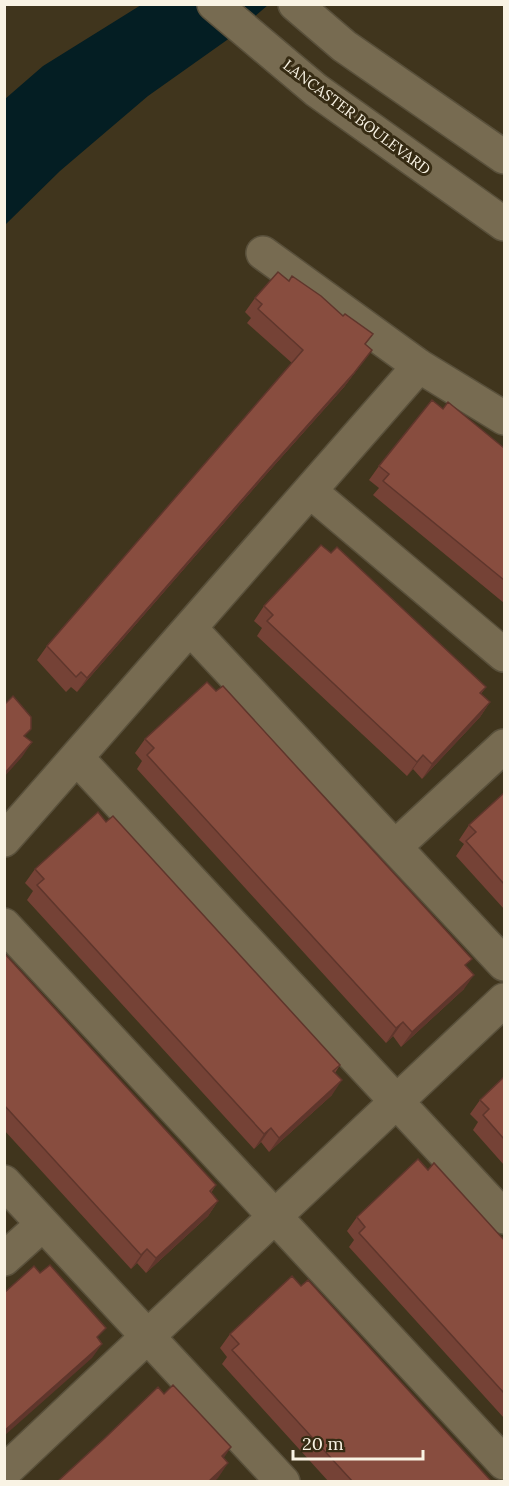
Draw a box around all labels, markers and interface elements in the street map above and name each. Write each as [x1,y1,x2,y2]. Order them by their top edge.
street label: LANCASTER BOULEVARD [279,55,435,179]
scale bar [293,1423,424,1461]
text: 20 m [302,1432,344,1455]

